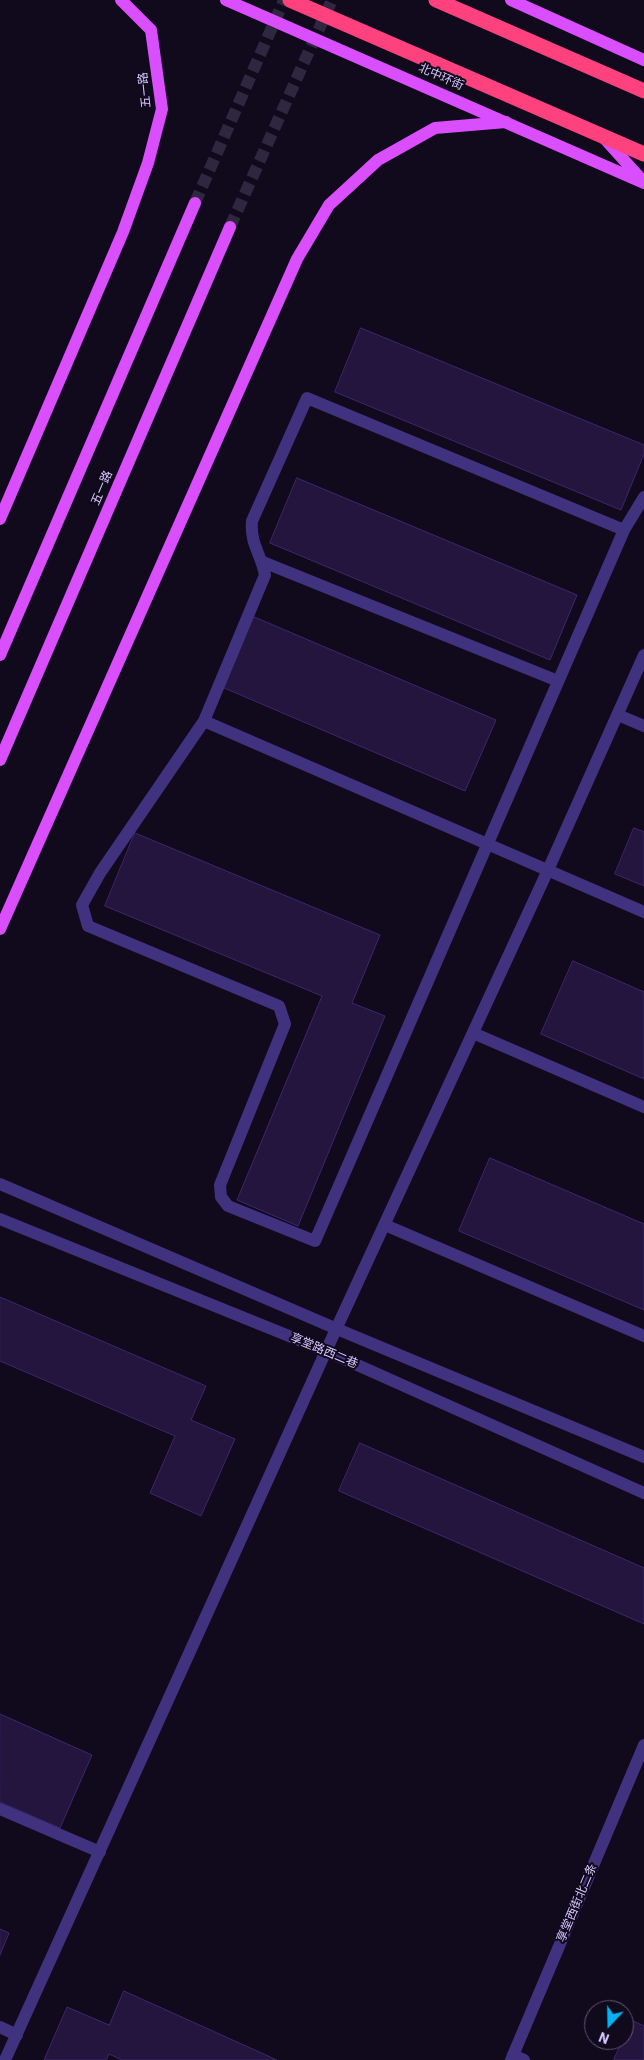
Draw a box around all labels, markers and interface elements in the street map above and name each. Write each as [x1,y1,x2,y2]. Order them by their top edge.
street label: 北中环街 [416,61,466,93]
street label: 五一路 [136,71,154,109]
street label: 五一路 [88,469,116,507]
street label: 享堂路西二巷 [288,1330,360,1372]
street label: 享堂西街北二条 [554,1862,600,1944]
north arrow [584,2000,634,2050]
text: N [596,2028,612,2048]

